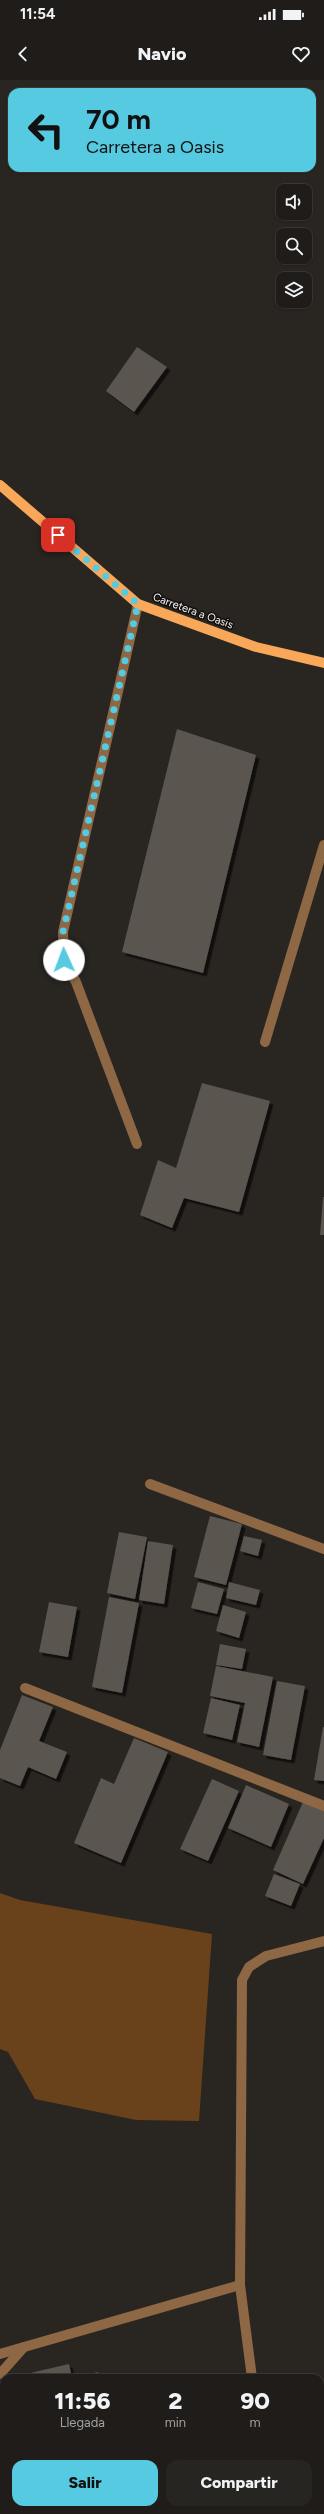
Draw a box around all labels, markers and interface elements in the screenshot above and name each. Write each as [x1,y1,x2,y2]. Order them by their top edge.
text: 11:54 [20,5,55,23]
icon: back [12,43,34,65]
text: Navio [137,43,187,65]
icon: heart [290,43,312,65]
text: 70 m [86,102,151,136]
icon: left [20,104,72,156]
text: Carretera a Oasis [86,136,224,158]
map controls [276,184,312,308]
button: sound [276,184,312,220]
button: search [276,228,312,264]
button: layers [276,272,312,308]
pin [41,518,75,552]
icon: arrive [47,524,69,546]
street label: Carretera a Oasis [151,590,235,632]
position arrow [43,939,85,981]
text: 11:56 [54,2386,110,2415]
text: 2 [168,2386,182,2415]
text: 90 [240,2386,270,2415]
text: Llegada [60,2415,105,2430]
text: min [165,2415,186,2430]
text: m [249,2415,261,2430]
button: Salir [12,2460,158,2506]
button: Compartir [166,2460,312,2506]

